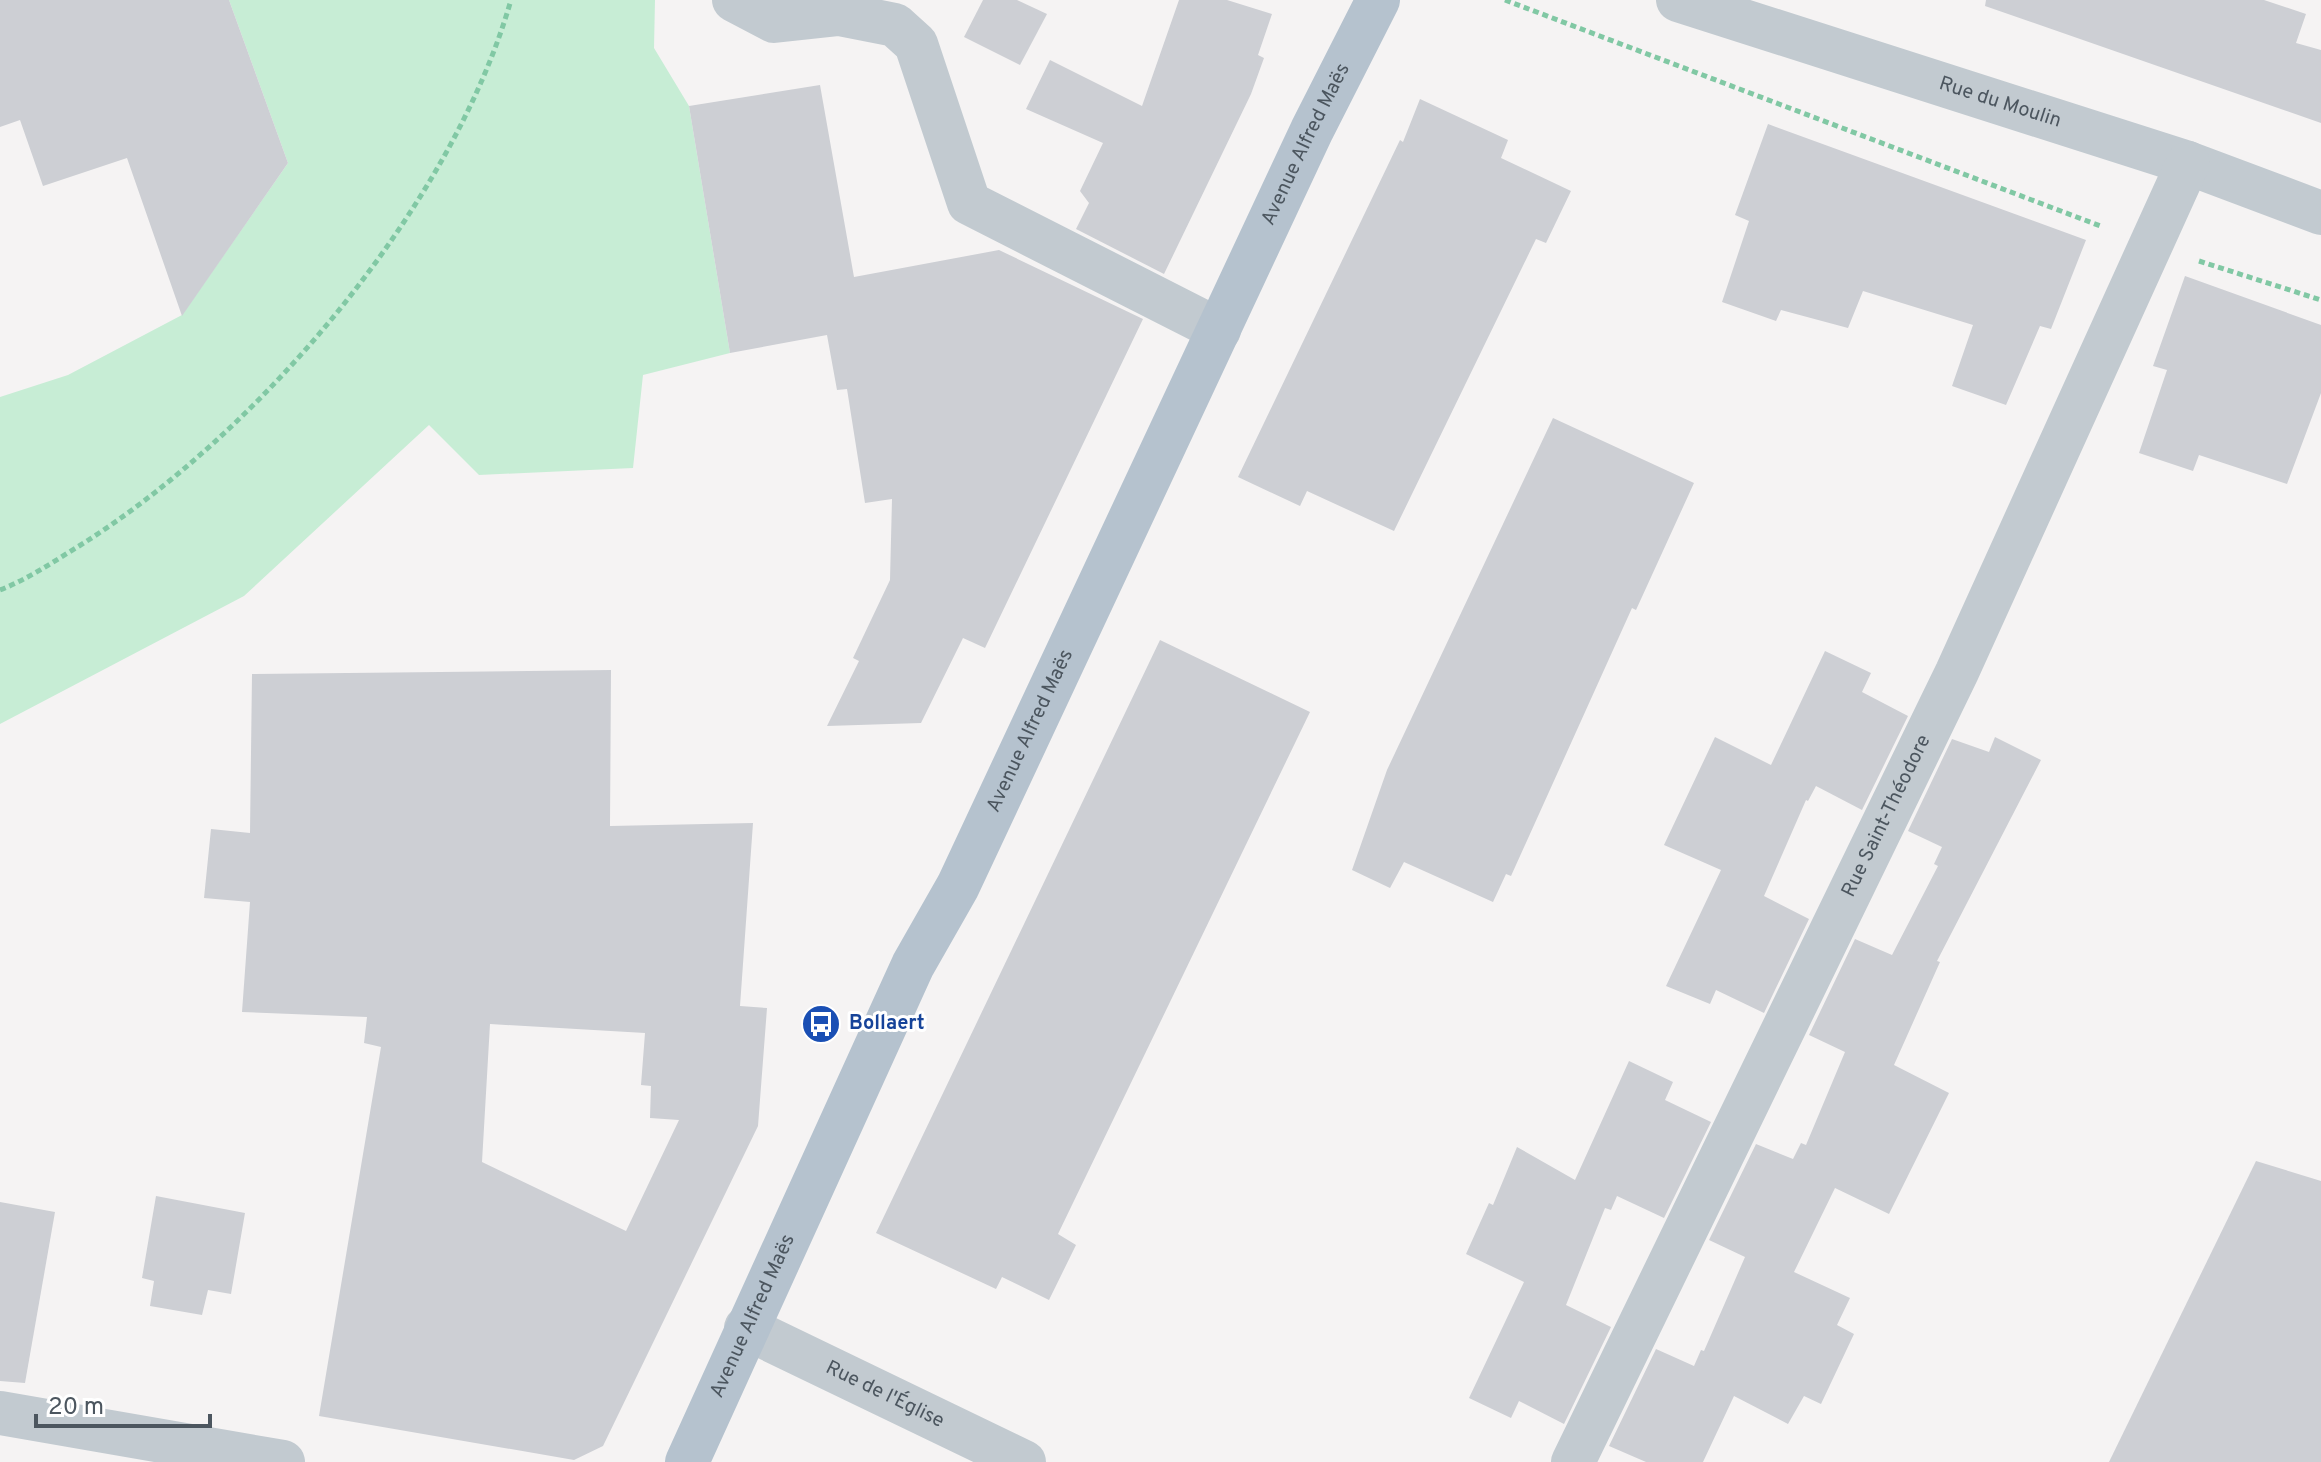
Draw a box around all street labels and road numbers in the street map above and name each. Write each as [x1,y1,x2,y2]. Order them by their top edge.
street label: Avenue Alfred Maës [1256,59,1357,230]
street label: Rue du Moulin [1935,71,2064,135]
street label: Avenue Alfred Maës [981,645,1080,817]
street label: Rue Saint-Théodore [1836,731,1937,902]
street label: Avenue Alfred Maës [705,1230,802,1402]
street label: Rue de l'Église [821,1355,948,1435]

